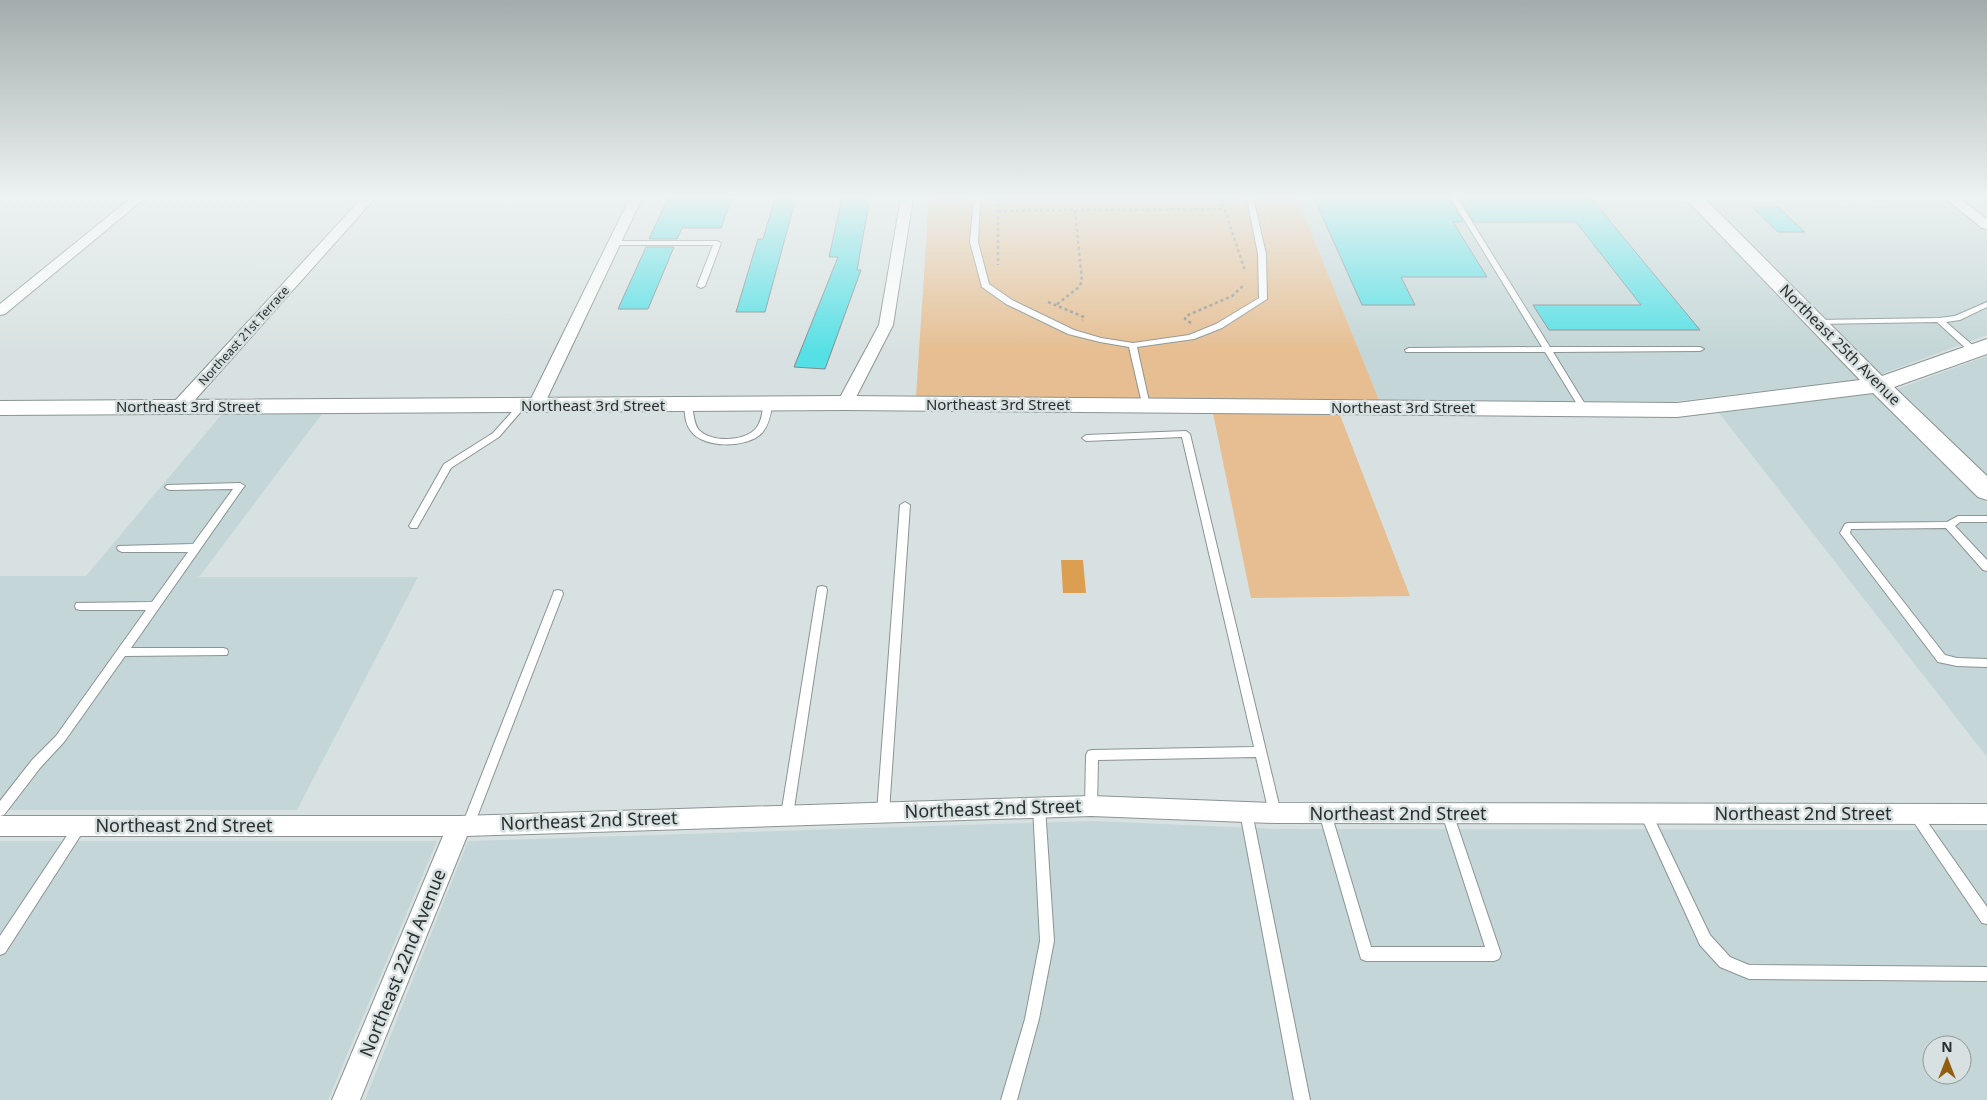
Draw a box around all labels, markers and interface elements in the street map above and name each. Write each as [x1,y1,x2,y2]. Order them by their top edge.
street label: Northeast 25th Avenue [1776,280,1905,409]
street label: Northeast 21st Terrace [194,282,293,389]
street label: Northeast 3rd Street [926,394,1071,414]
street label: Northeast 3rd Street [521,395,666,415]
street label: Northeast 3rd Street [116,396,261,416]
street label: Northeast 3rd Street [1331,397,1476,417]
street label: Northeast 2nd Street [904,793,1082,823]
street label: Northeast 2nd Street [1309,801,1487,825]
street label: Northeast 2nd Street [1714,801,1892,825]
street label: Northeast 2nd Street [500,805,678,835]
street label: Northeast 2nd Street [95,813,273,837]
street label: Northeast 22nd Avenue [353,865,451,1060]
north arrow [1922,1035,1972,1085]
text: N [1941,1037,1953,1056]

